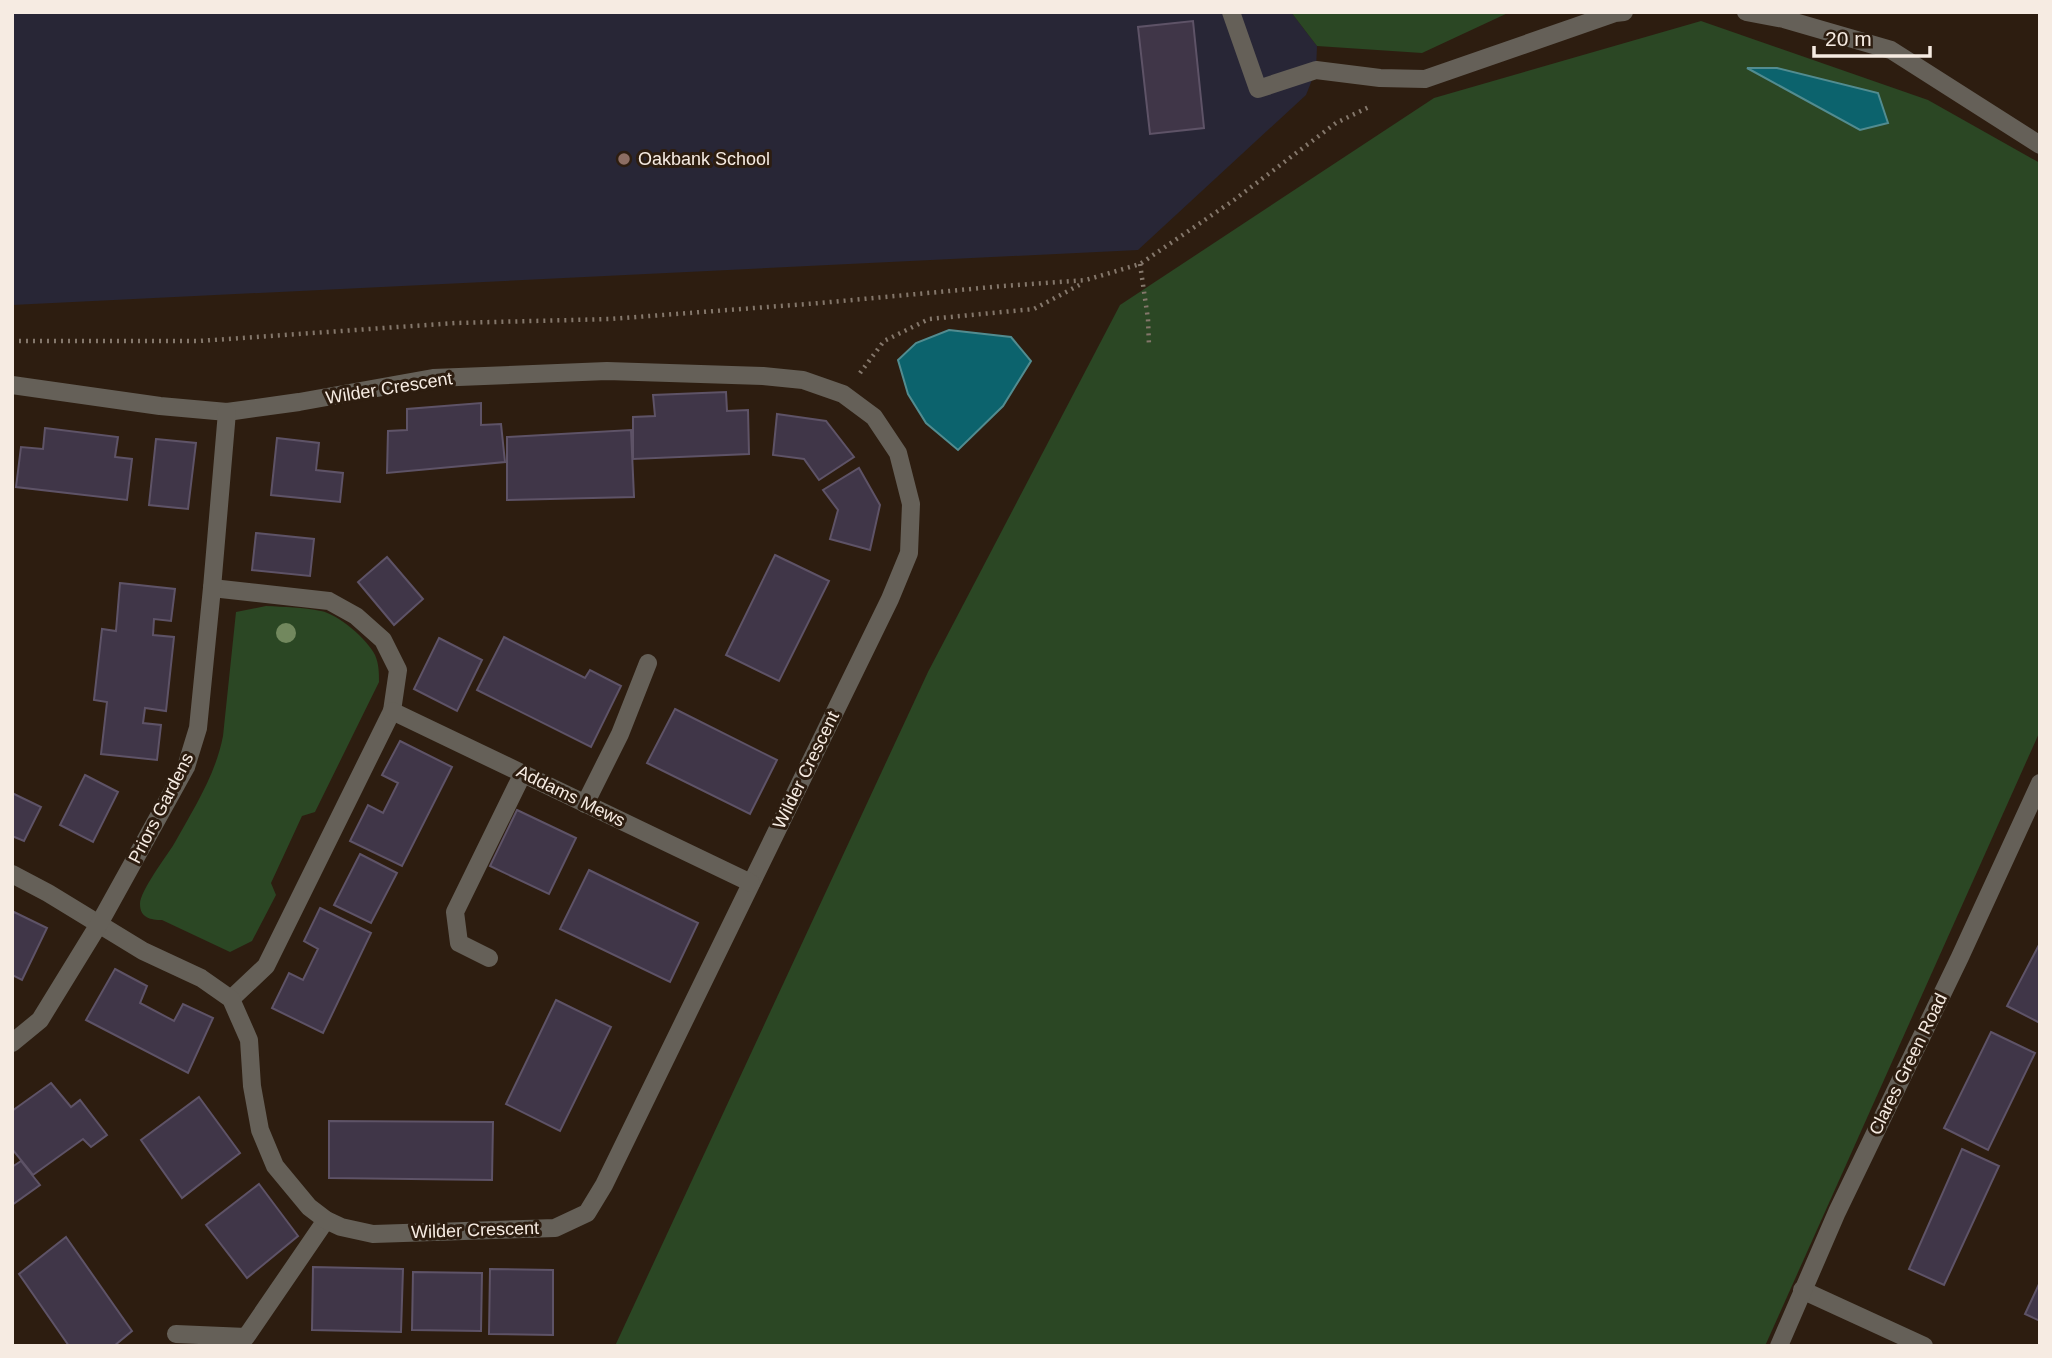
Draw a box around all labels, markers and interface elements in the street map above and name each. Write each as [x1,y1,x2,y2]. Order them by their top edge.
scale bar [1814,14,1930,58]
text: 20 m [1825,27,1872,50]
place label: Oakbank School [638,149,770,169]
marker: Oakbank School [616,151,632,167]
street label: Wilder Crescent [324,368,454,408]
street label: Wilder Crescent [769,708,843,832]
street label: Priors Gardens [125,750,197,866]
street label: Addams Mews [514,761,628,831]
street label: Clares Green Road [1865,990,1951,1138]
street label: Wilder Crescent [411,1218,539,1242]

